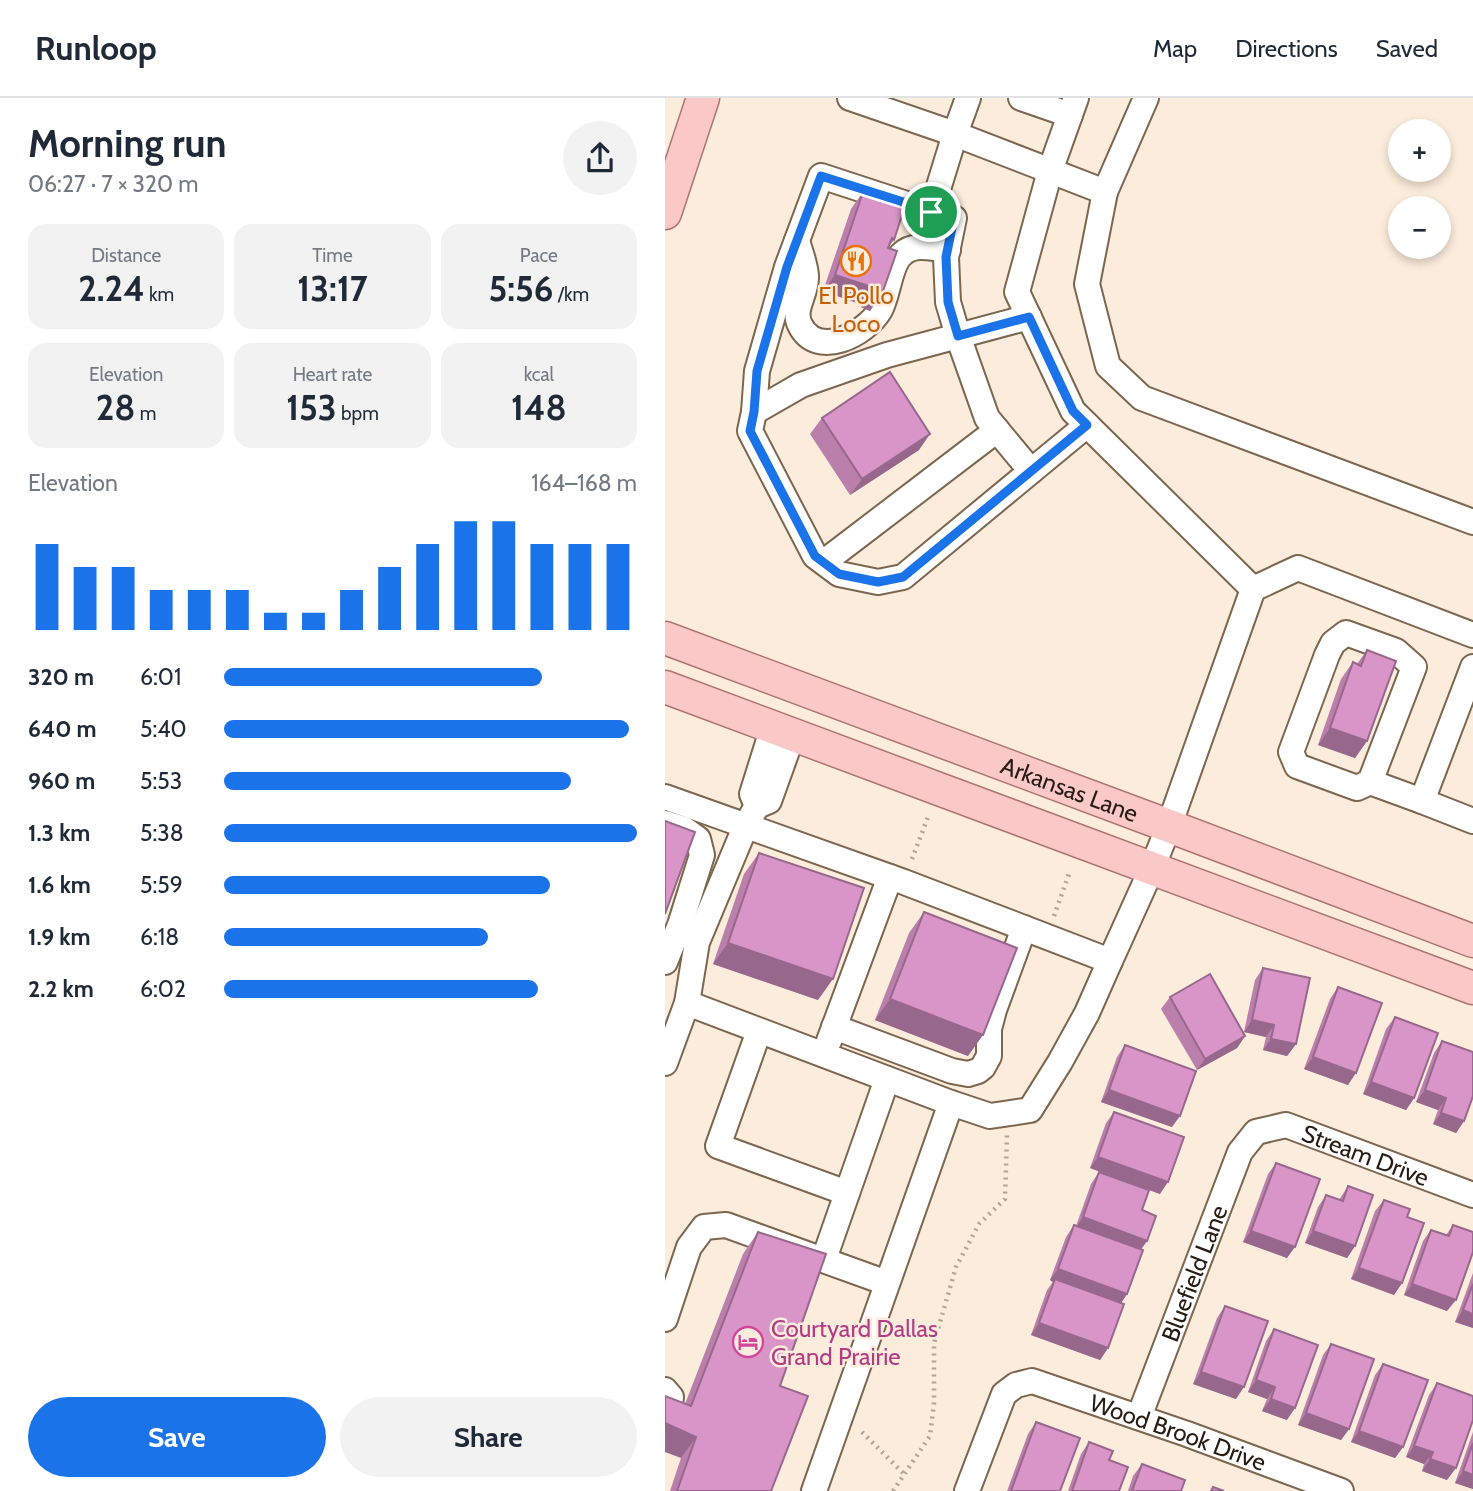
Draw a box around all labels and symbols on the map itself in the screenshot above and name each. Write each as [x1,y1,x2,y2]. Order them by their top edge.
pin [901,182,961,242]
restaurant icon: El Pollo Loco [839,244,873,278]
place label: El Pollo Loco [818,281,894,338]
street label: Arkansas Lane [997,750,1142,828]
street label: Stream Drive [1298,1118,1433,1192]
street label: Bluefield Lane [1155,1201,1233,1345]
place label: Courtyard Dallas Grand Prairie [771,1314,938,1371]
hotel icon: Courtyard Dallas Grand Prairie [731,1325,765,1359]
street label: Wood Brook Drive [1086,1387,1270,1477]

